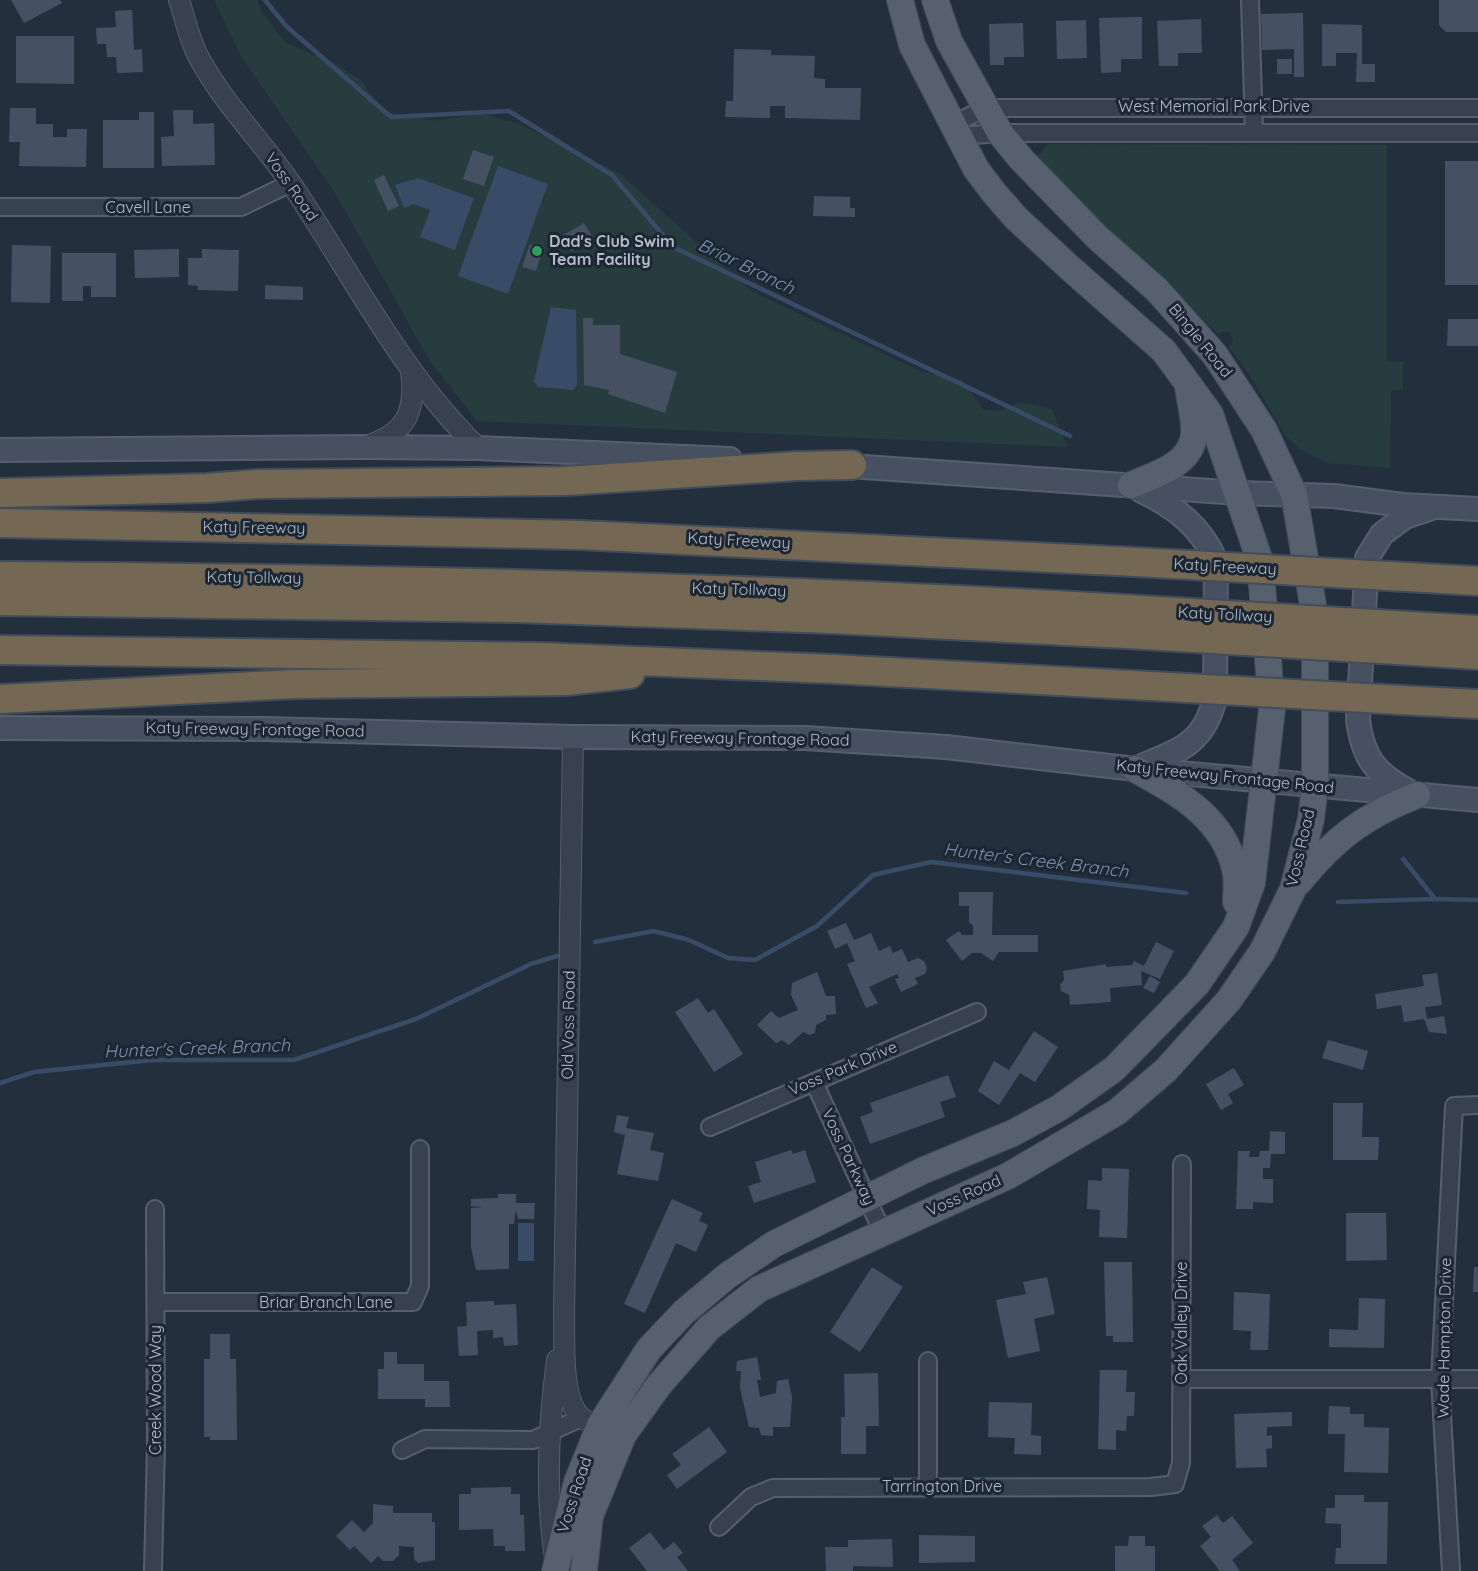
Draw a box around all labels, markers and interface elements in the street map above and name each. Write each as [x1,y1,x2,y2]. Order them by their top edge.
street label: West Memorial Park Drive [1118,97,1310,117]
street label: Voss Road [260,149,322,225]
street label: Cavell Lane [105,198,191,218]
place label: Dad's Club Swim Team Facility [549,232,675,270]
water label: Briar Branch [694,234,798,300]
marker: Dad's Club Swim Team Facility [530,244,544,258]
street label: Bingle Road [1164,300,1236,382]
street label: Katy Freeway [202,518,306,538]
street label: Katy Freeway [687,529,791,553]
street label: Katy Freeway [1173,555,1277,579]
street label: Katy Tollway [206,568,302,588]
street label: Katy Tollway [691,579,787,601]
street label: Katy Tollway [1177,603,1273,627]
street label: Katy Freeway Frontage Road [145,718,365,742]
street label: Katy Freeway Frontage Road [630,727,850,751]
street label: Katy Freeway Frontage Road [1115,756,1335,798]
street label: Voss Road [1283,807,1319,889]
water label: Hunter's Creek Branch [942,839,1130,883]
street label: Old Voss Road [558,970,580,1080]
water label: Hunter's Creek Branch [104,1035,290,1063]
street label: Voss Park Drive [786,1037,900,1101]
street label: Voss Parkway [817,1106,879,1208]
street label: Voss Road [924,1171,1004,1221]
street label: Wade Hampton Drive [1434,1257,1456,1419]
street label: Oak Valley Drive [1172,1261,1192,1385]
street label: Briar Branch Lane [259,1293,393,1313]
street label: Creek Wood Way [146,1325,166,1455]
street label: Voss Road [554,1454,596,1536]
street label: Tarrington Drive [882,1477,1002,1497]

